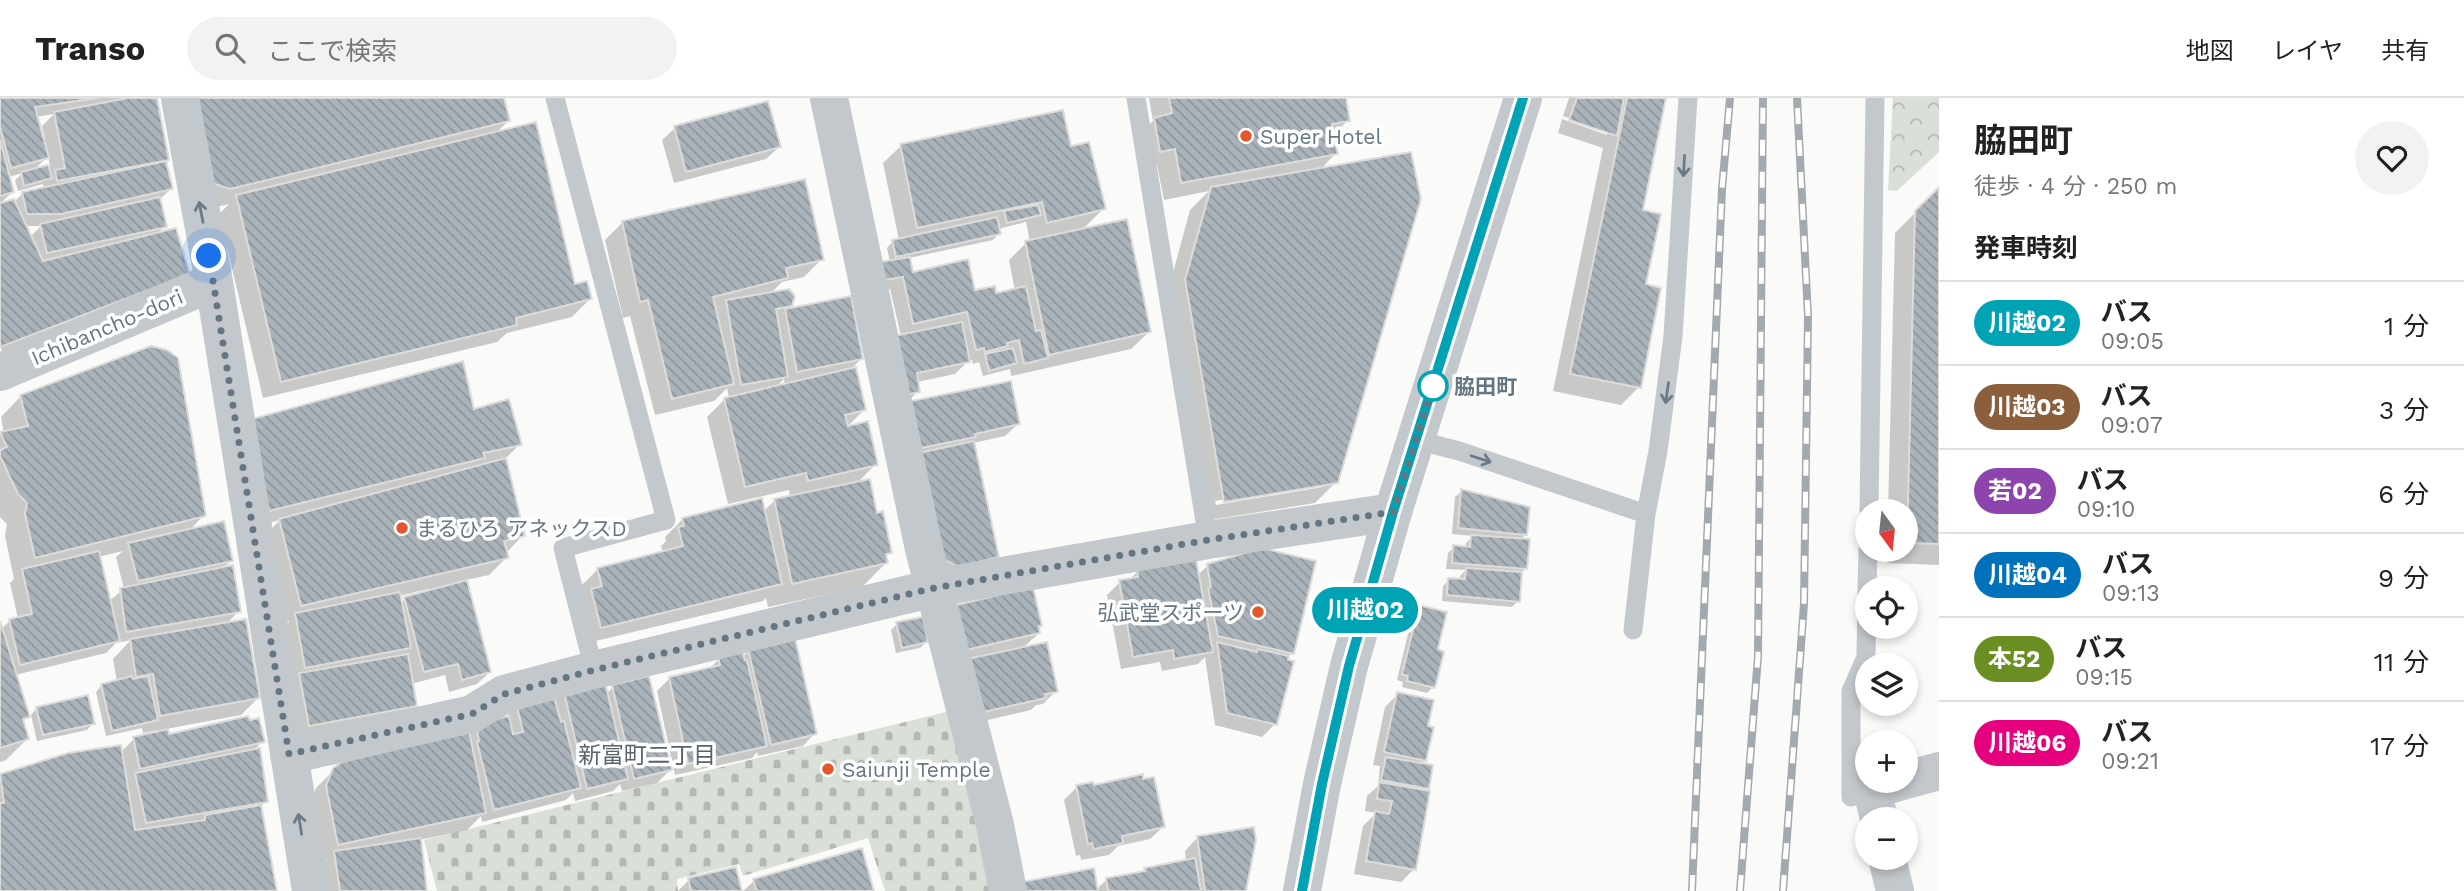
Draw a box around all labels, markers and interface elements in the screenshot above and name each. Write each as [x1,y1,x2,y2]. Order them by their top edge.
search box [187,17,677,80]
text: Transo [35,29,145,68]
icon: search [211,29,249,67]
text: ここで検索 [267,36,397,66]
text: 地図 [2186,37,2234,65]
text: レイヤ [2272,37,2343,65]
text: 共有 [2381,37,2429,65]
text: 脇田町 [1974,121,2073,160]
button: heart [2355,121,2429,195]
place label: Super Hotel [1260,124,1382,149]
marker: Super Hotel [1238,128,1254,144]
one-way arrow [1677,154,1690,177]
text: 徒歩 · 4 分 · 250 m [1974,173,2178,200]
one-way arrow [194,201,208,224]
text: 発車時刻 [1974,233,2078,263]
your location [191,238,226,273]
street label: Ichibancho-dori [27,284,187,370]
text: バス [2101,297,2153,327]
text: 川越02 [1988,309,2066,337]
text: 1 分 [2384,311,2429,341]
text: 09:05 [2101,328,2164,355]
marker: 脇田町 [1418,371,1448,401]
place label: 脇田町 [1454,374,1517,399]
one-way arrow [1660,381,1673,404]
text: バス [2101,381,2153,411]
text: 川越03 [1988,393,2066,421]
text: 3 分 [2379,395,2429,425]
text: 09:07 [2101,412,2163,439]
one-way arrow [1470,453,1492,466]
text: バス [2077,465,2129,495]
text: 若02 [1988,477,2042,505]
text: 6 分 [2378,479,2429,509]
text: 09:10 [2077,496,2135,523]
north arrow [1855,499,1918,562]
map controls [1855,499,1918,870]
place label: まるひろ アネックスD [416,516,627,541]
marker: まるひろ アネックスD [394,520,410,536]
text: バス [2102,549,2154,579]
text: 川越04 [1988,561,2067,589]
text: 9 分 [2378,563,2429,593]
button: locate [1855,576,1918,639]
text: 09:13 [2102,580,2160,607]
line badge: 川越02 [1316,587,1414,633]
text: 川越02 [1326,596,1404,624]
place label: 弘武堂スポーツ [1097,600,1244,625]
marker: 弘武堂スポーツ [1250,604,1266,620]
text: バス [2075,633,2127,663]
text: 本52 [1988,645,2040,673]
text: 11 分 [2374,647,2429,677]
button: layers [1855,653,1918,716]
text: 09:15 [2075,664,2133,691]
text: バス [2101,717,2153,747]
text: 川越06 [1988,729,2066,757]
button: + [1855,730,1918,793]
text: 17 分 [2370,731,2429,761]
district label: 新富町二丁目 [578,742,716,769]
text: 09:21 [2101,748,2159,775]
place label: Saiunji Temple [842,757,991,782]
marker: Saiunji Temple [820,761,836,777]
button: − [1855,807,1918,870]
one-way arrow [293,813,306,836]

